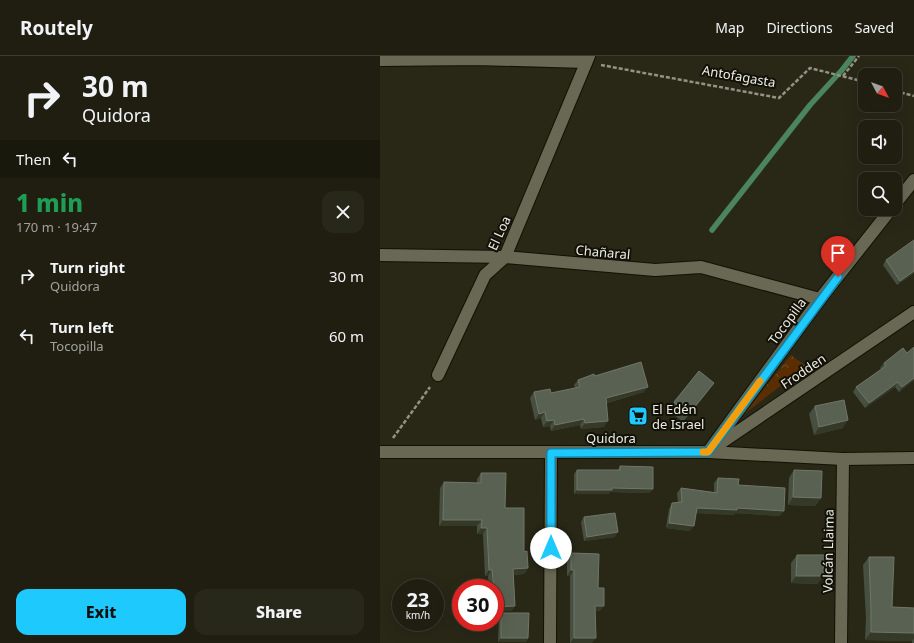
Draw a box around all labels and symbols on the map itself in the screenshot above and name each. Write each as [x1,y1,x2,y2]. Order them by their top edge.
street label: Antofagasta [701,61,777,91]
north arrow [858,68,902,112]
street label: El Loa [483,213,515,253]
pin [821,236,855,277]
street label: Chañaral [575,241,631,263]
street label: Tocopilla [764,294,810,348]
street label: Frodden [777,349,829,393]
place label: El Edén de Israel [652,400,704,433]
supermarket icon: El Edén de Israel [627,405,649,427]
street label: Quidora [586,429,636,447]
street label: Volcán Llaima [818,509,838,593]
position arrow [530,527,572,569]
speed limit sign: 30 [452,579,504,631]

